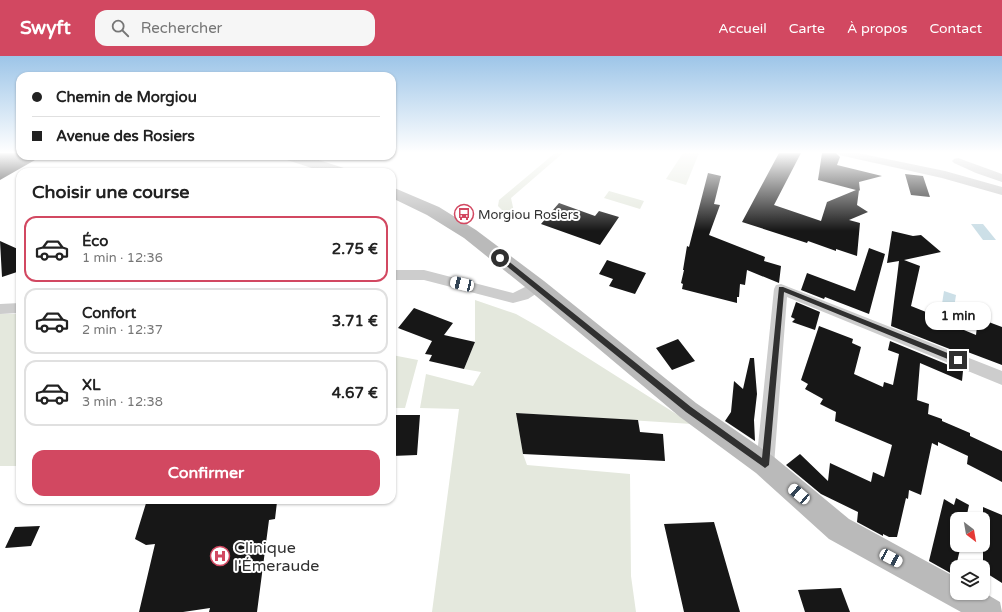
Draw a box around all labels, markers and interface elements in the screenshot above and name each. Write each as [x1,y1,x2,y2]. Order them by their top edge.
search box [95,10,375,46]
text: Swyft [20,17,71,39]
icon: search [109,17,131,39]
text: Rechercher [141,19,222,37]
text: Accueil [718,20,767,37]
text: Carte [789,20,825,37]
text: À propos [847,20,908,37]
text: Contact [930,20,982,37]
text: Chemin de Morgiou [56,88,197,106]
text: Avenue des Rosiers [56,127,195,145]
text: Choisir une course [32,181,190,203]
bus stop icon: Morgiou Rosiers [453,203,475,225]
place label: Morgiou Rosiers [478,207,579,223]
icon: car [34,231,70,267]
text: Éco [82,232,108,250]
text: 2.75 € [332,240,378,258]
route start [491,249,509,267]
text: 1 min · 12:36 [82,250,163,266]
car [449,275,475,293]
callout: 1 min [925,302,991,330]
icon: car [34,303,70,339]
text: Confort [82,304,136,322]
text: 1 min [941,308,975,324]
text: 3.71 € [332,312,378,330]
text: 2 min · 12:37 [82,322,163,338]
route end [949,351,967,369]
icon: car [34,375,70,411]
text: XL [82,376,101,394]
text: 4.67 € [332,384,378,402]
text: 3 min · 12:38 [82,394,163,410]
button: Confirmer [32,450,380,496]
car [786,482,812,506]
north arrow [950,512,990,552]
map controls [950,512,990,600]
place label: Clinique l'Émeraude [234,538,319,576]
hospital icon: Clinique l'Émeraude [209,545,231,567]
car [878,547,904,569]
button: layers [950,560,990,600]

